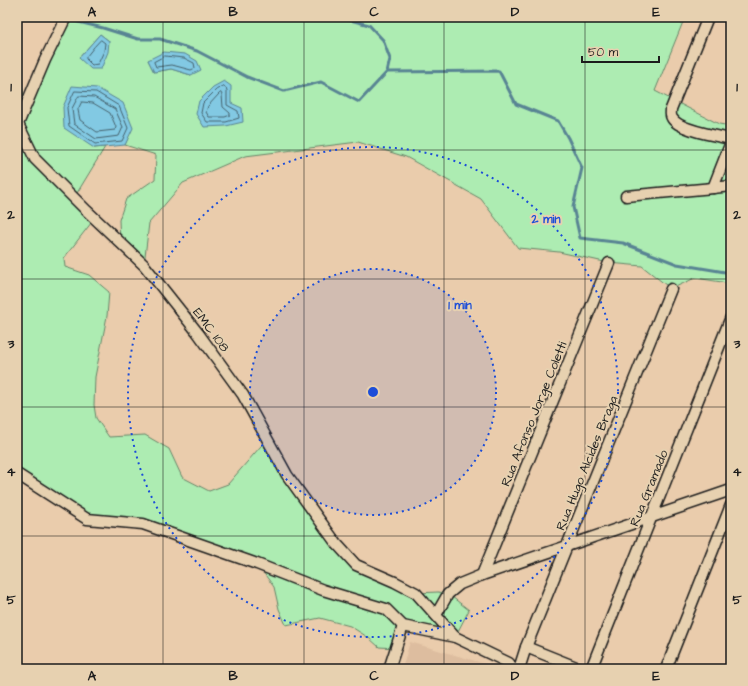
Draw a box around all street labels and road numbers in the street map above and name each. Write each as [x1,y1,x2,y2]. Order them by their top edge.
street label: EMC 108 [188,304,234,356]
street label: Rua Afonso Jorge Coletti [497,339,572,490]
street label: Rua Hugo Alcides Braga [552,393,623,533]
street label: Rua Gramado [625,446,673,529]

